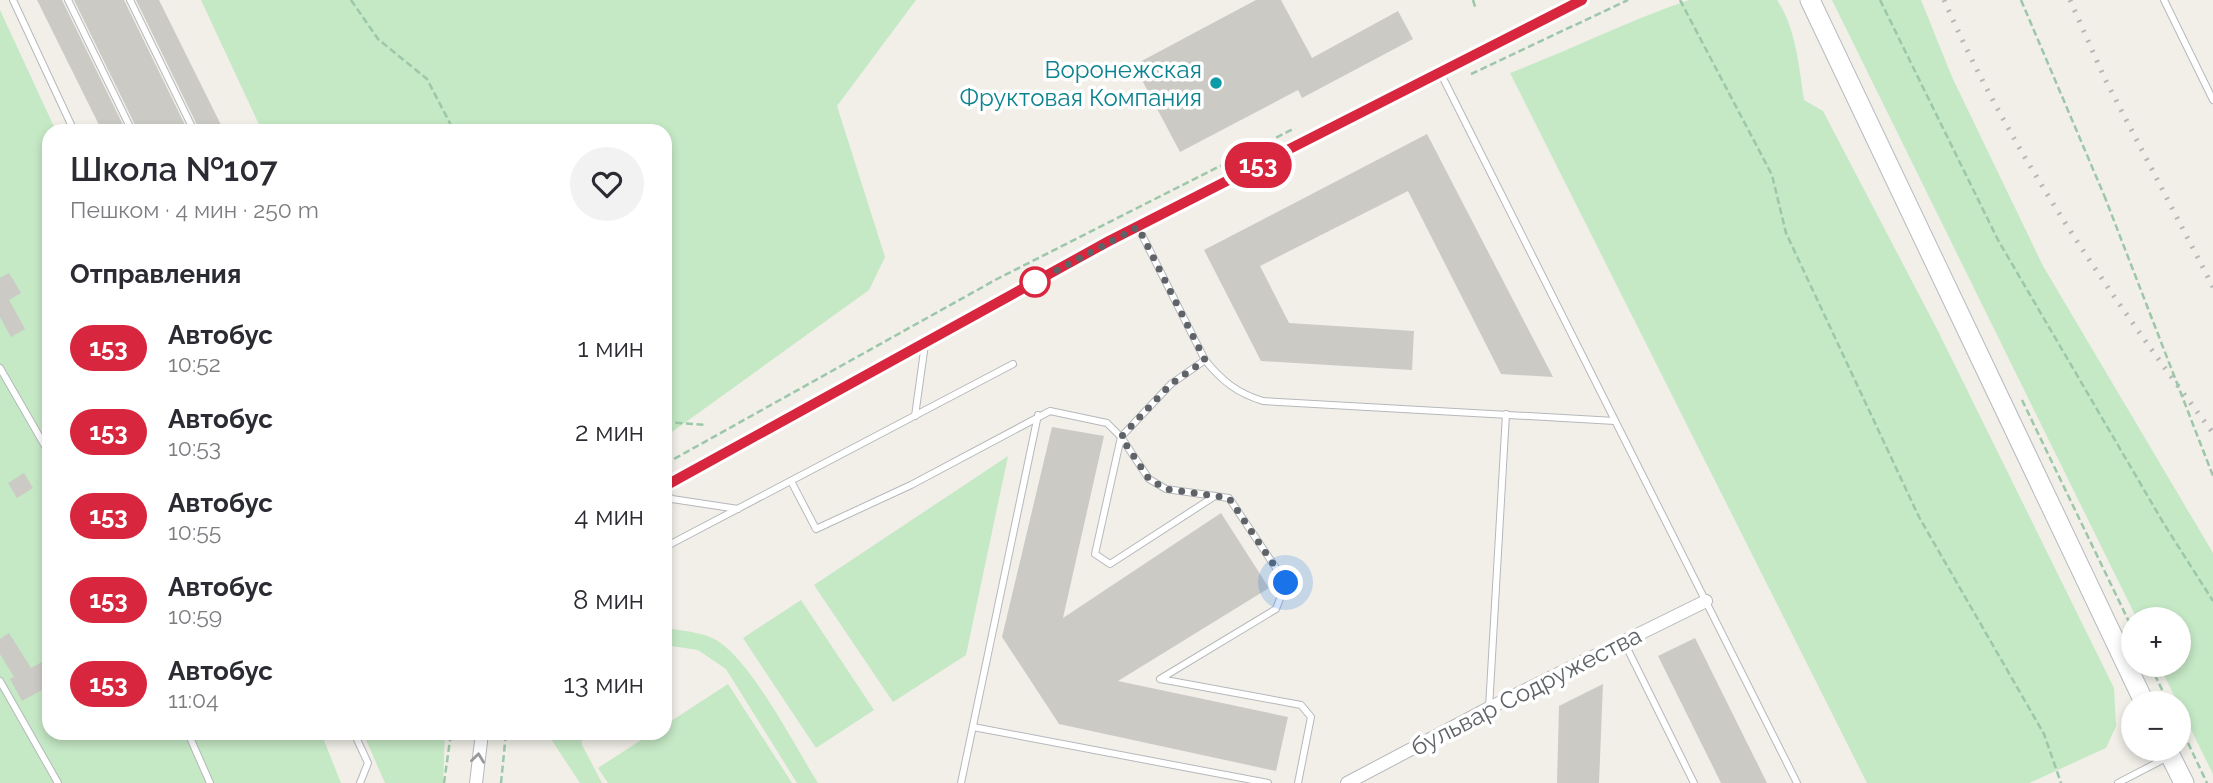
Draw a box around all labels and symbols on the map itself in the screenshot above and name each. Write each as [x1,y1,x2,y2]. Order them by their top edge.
place label: Воронежская Фруктовая Компания [960,55,1202,112]
marker: Воронежская Фруктовая Компания [1208,75,1224,91]
line badge: 153 [1218,142,1298,188]
unlabelled marker [1020,267,1050,297]
your location [1268,565,1303,600]
street label: бульвар Содружества [1406,620,1646,762]
one-way arrow [470,752,485,764]

